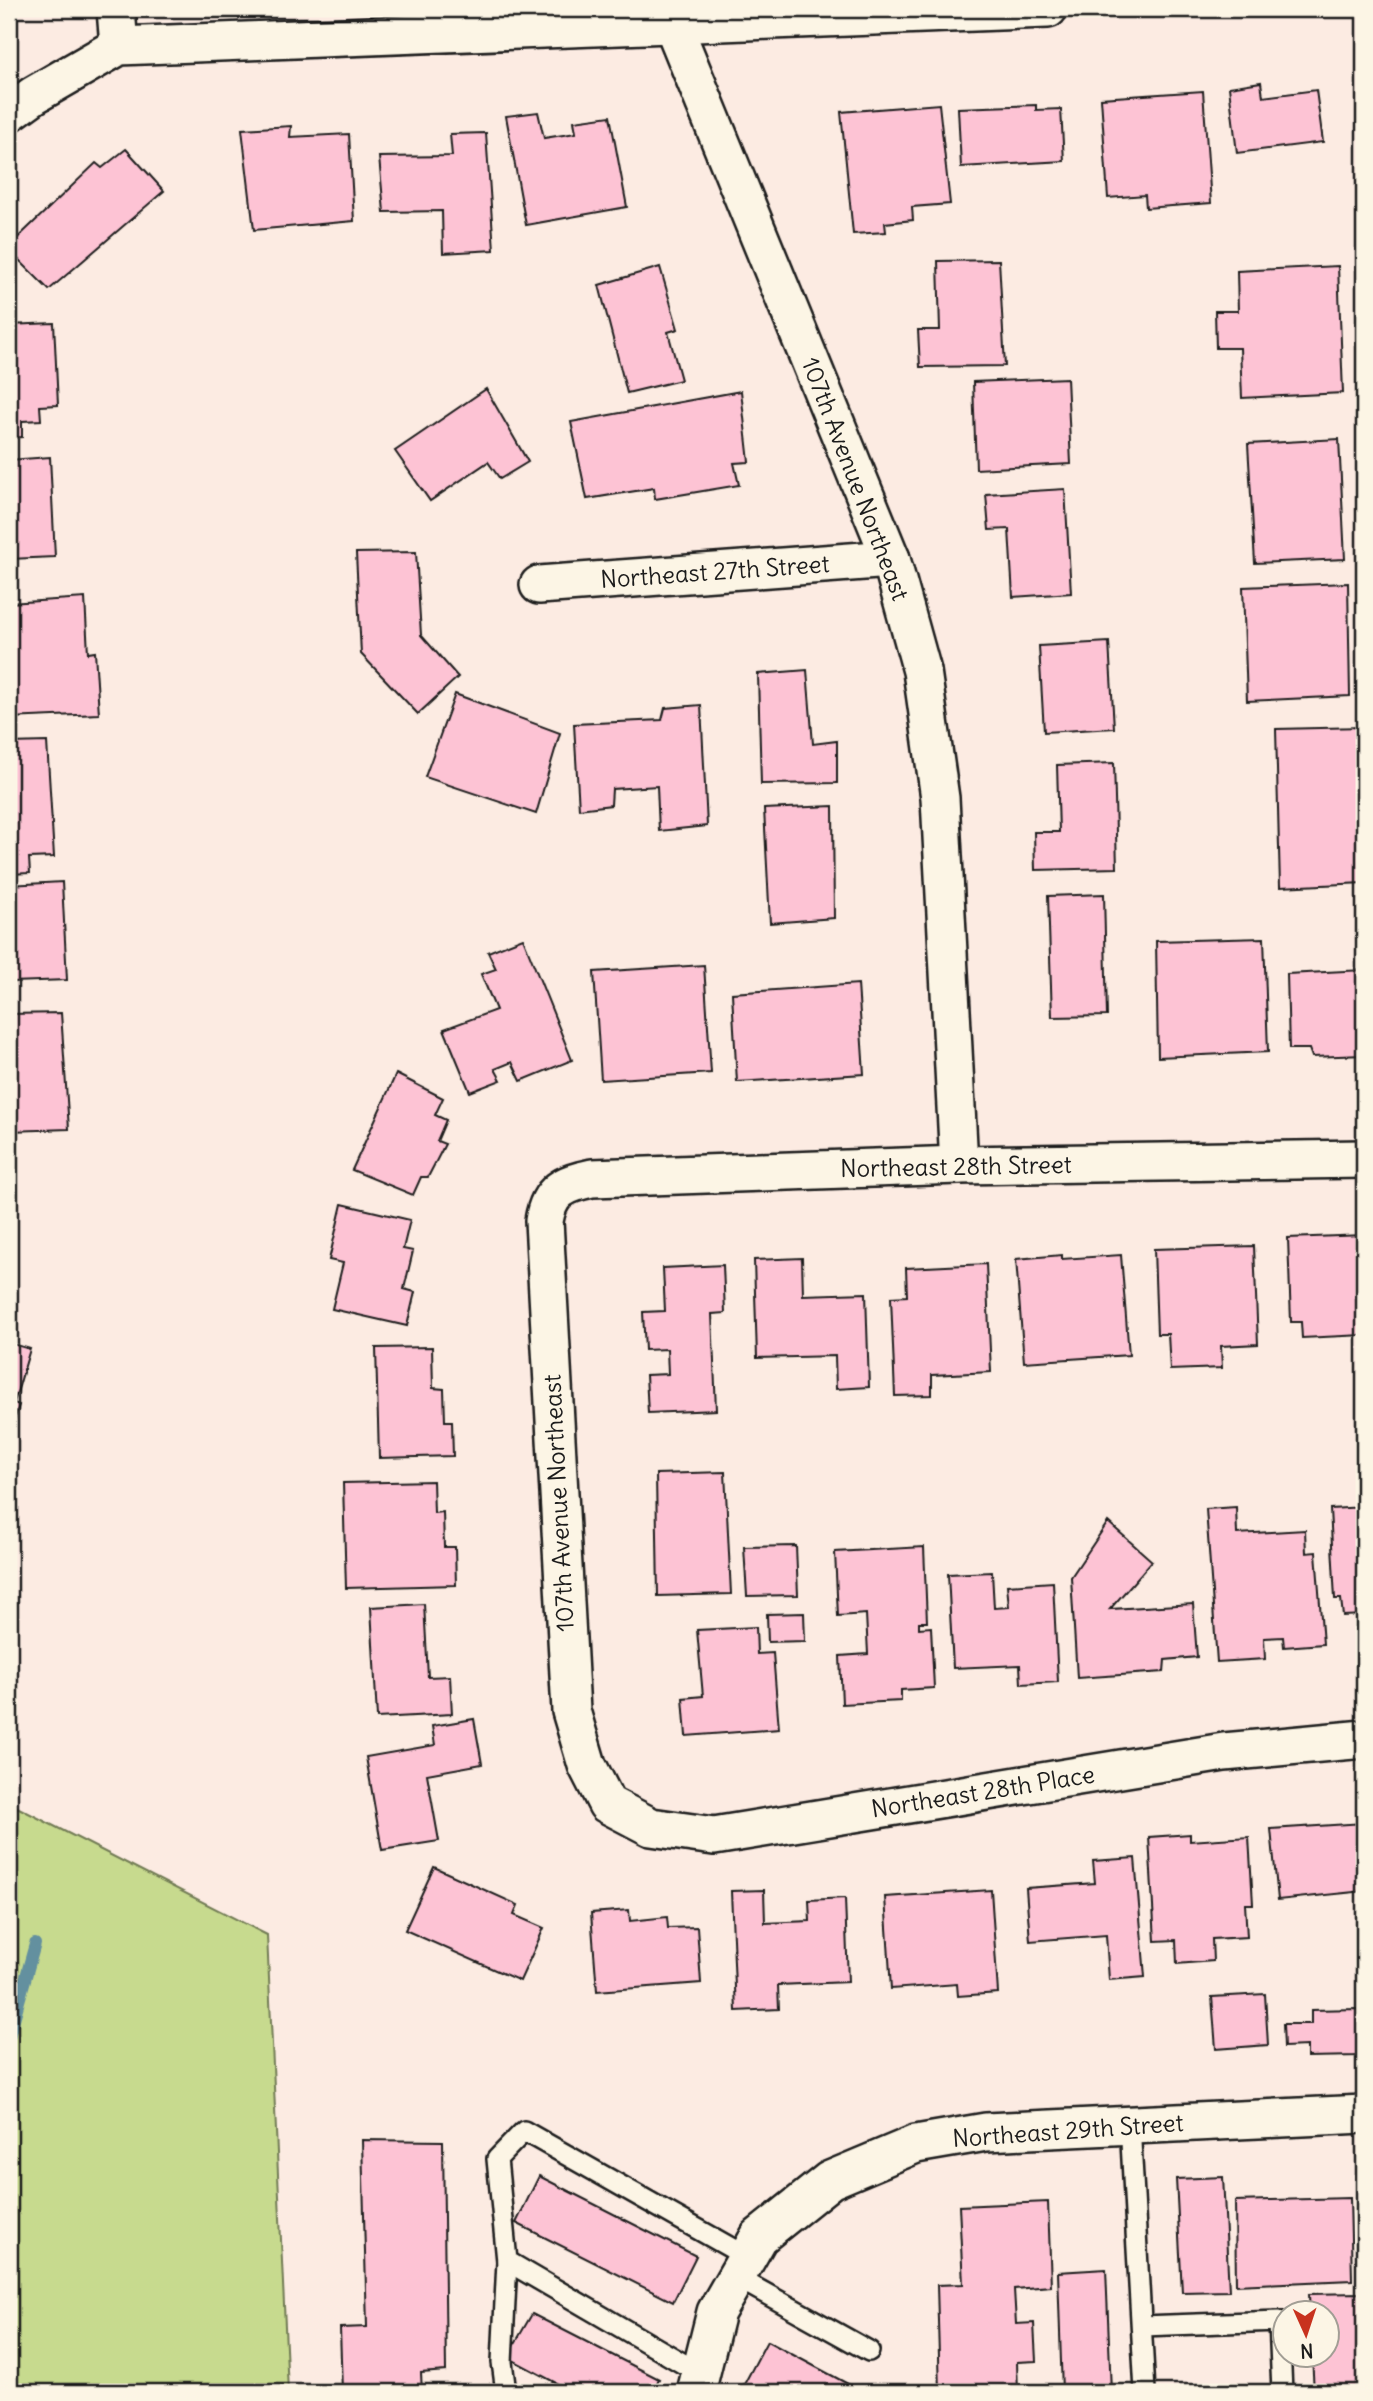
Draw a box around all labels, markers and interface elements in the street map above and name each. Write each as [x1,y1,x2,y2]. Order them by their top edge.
street label: 107th Avenue Northeast [796,353,916,604]
street label: Northeast 27th Street [599,548,830,594]
street label: Northeast 28th Street [840,1149,1072,1183]
street label: 107th Avenue Northeast [536,1374,580,1633]
street label: Northeast 28th Place [869,1759,1097,1823]
street label: Northeast 29th Street [951,2107,1184,2153]
north arrow [1272,2300,1342,2370]
text: N [1300,2339,1314,2363]

